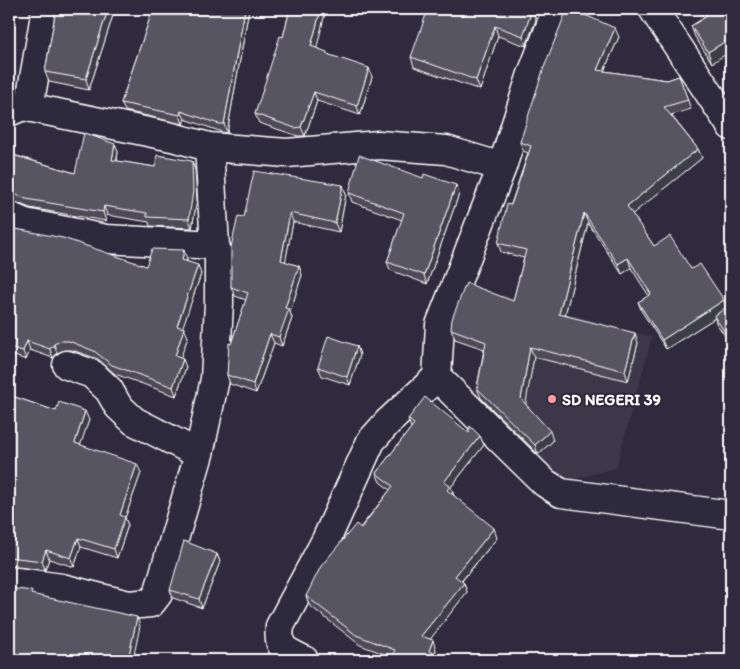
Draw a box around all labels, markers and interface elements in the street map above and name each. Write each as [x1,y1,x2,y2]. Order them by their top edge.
place label: SD NEGERI 39 [562,390,661,409]
marker: SD NEGERI 39 [546,393,558,405]

